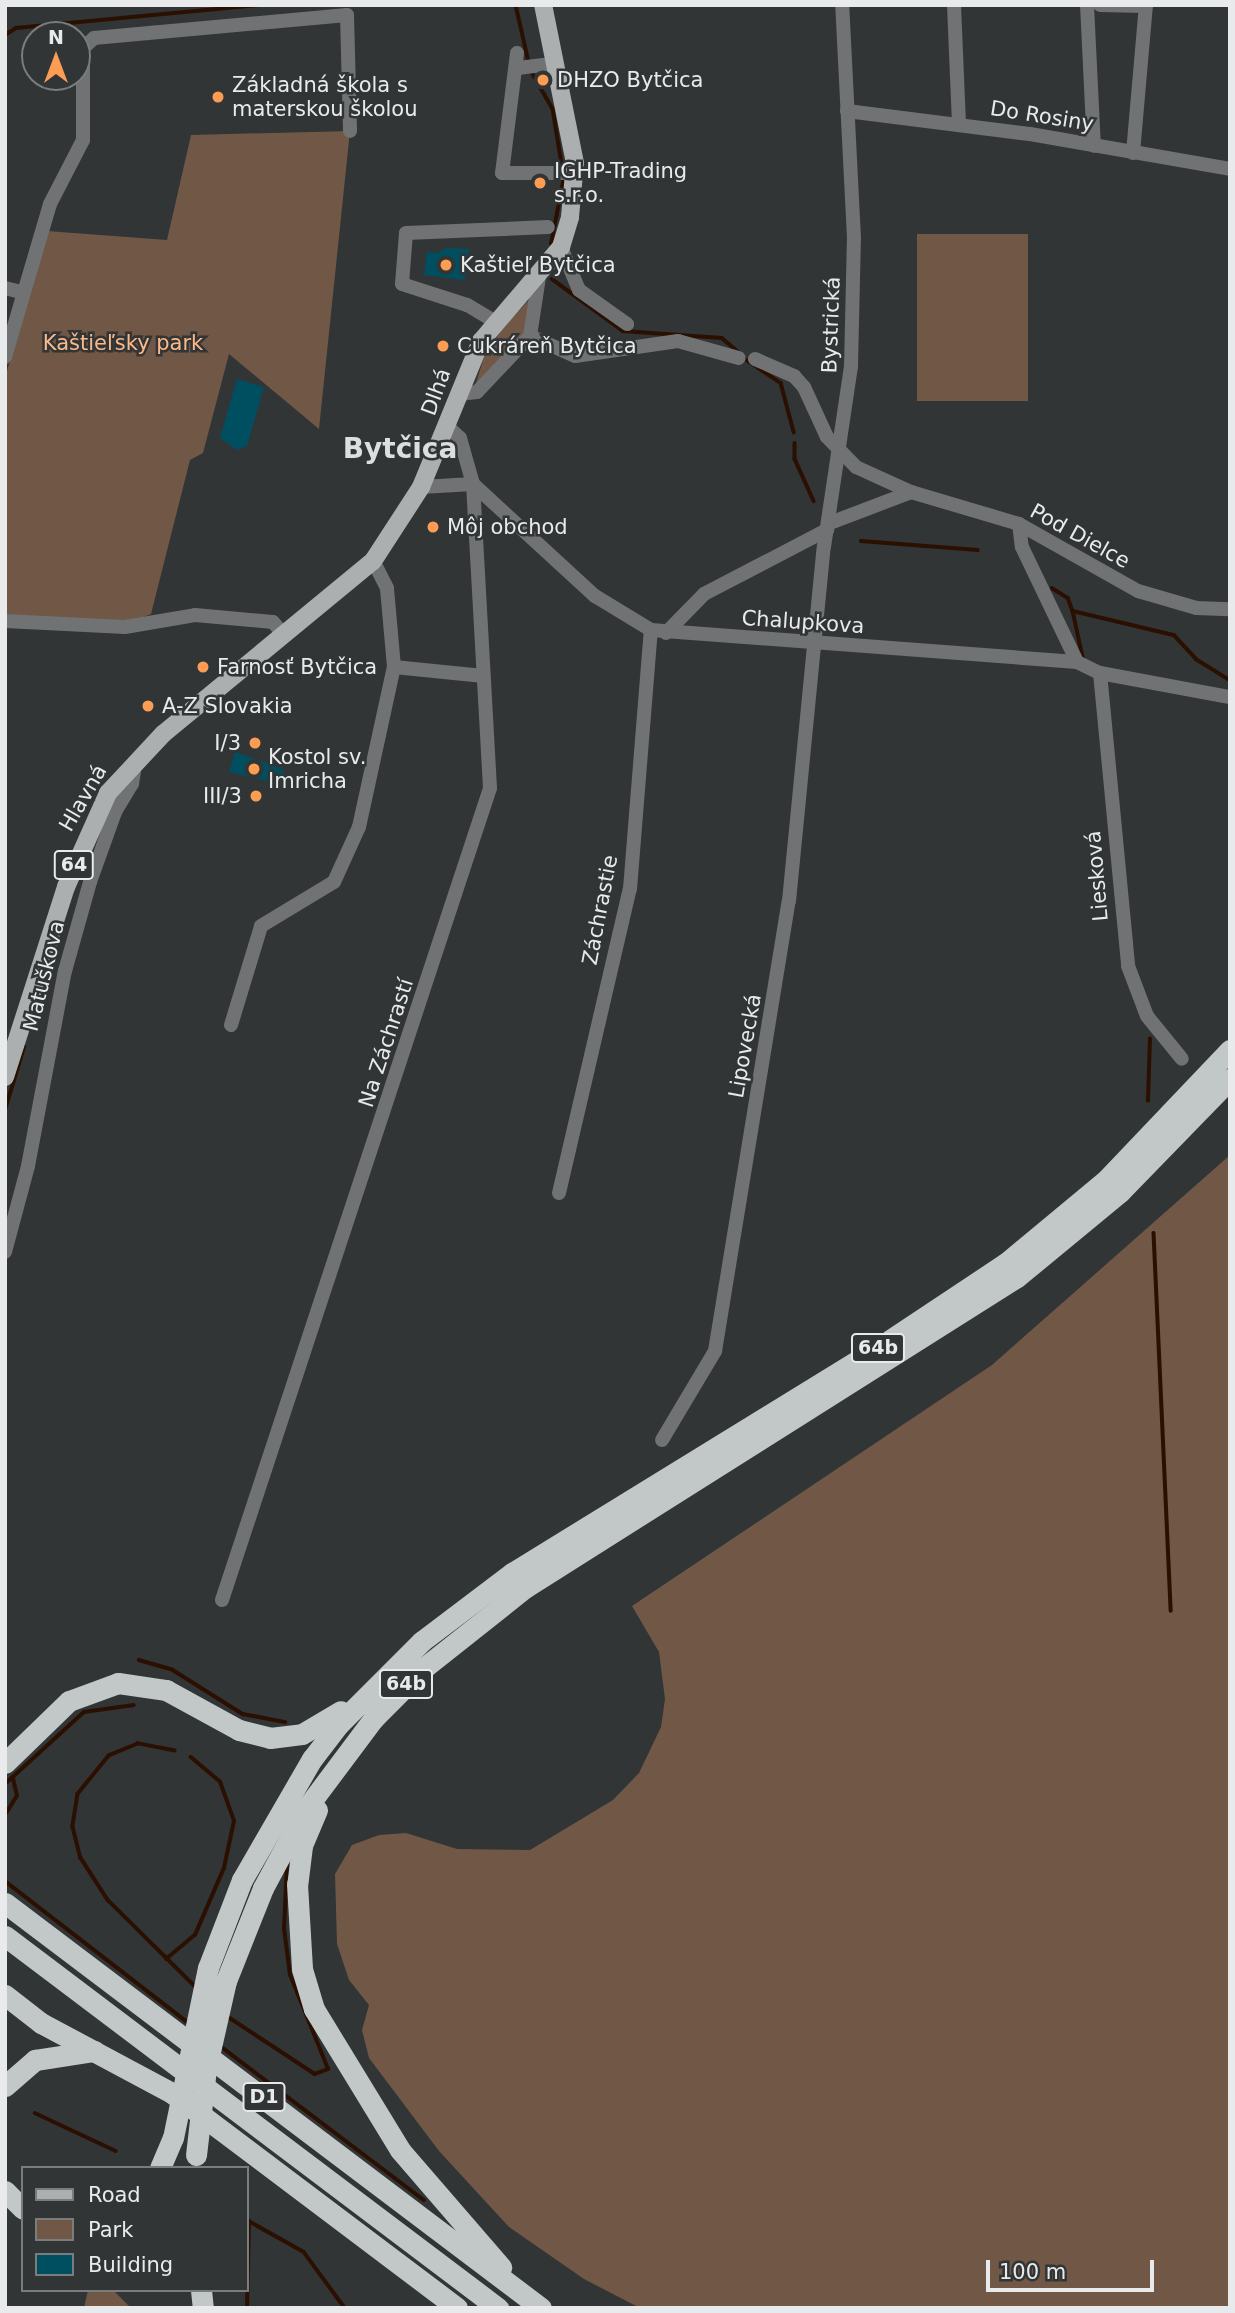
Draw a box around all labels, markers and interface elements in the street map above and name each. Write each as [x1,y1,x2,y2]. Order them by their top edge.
north arrow [21,21,91,91]
text: N [48,26,64,48]
place label: DHZO Bytčica [557,67,703,93]
place label: Základná škola s materskou školou [232,72,417,122]
marker: DHZO Bytčica [535,72,551,88]
marker: Základná škola s materskou školou [210,89,226,105]
street label: Do Rosiny [988,95,1096,137]
place label: IGHP-Trading s.r.o. [554,158,687,208]
marker: IGHP-Trading s.r.o. [532,175,548,191]
place label: Kaštieľ Bytčica [460,252,616,278]
marker: Kaštieľ Bytčica [438,257,454,273]
street label: Bystrická [817,276,845,374]
park label: Kaštieľsky park [43,330,203,356]
place label: Cukráreň Bytčica [457,333,637,359]
marker: Cukráreň Bytčica [435,338,451,354]
street label: Dlhá [416,365,456,419]
district label: Bytčica [343,432,457,466]
street label: Pod Dielce [1026,498,1134,574]
place label: Môj obchod [447,514,568,540]
marker: Môj obchod [425,519,441,535]
street label: Chalupkova [741,605,865,639]
place label: Farnosť Bytčica [217,654,377,680]
marker: Farnosť Bytčica [195,659,211,675]
place label: A-Z Slovakia [162,693,293,719]
marker: A-Z Slovakia [140,698,156,714]
place label: I/3 [214,730,241,756]
marker: I/3 [247,735,263,751]
place label: Kostol sv. Imricha [268,744,367,794]
street label: Hlavná [54,760,112,836]
marker: Kostol sv. Imricha [246,761,262,777]
place label: III/3 [203,783,242,809]
marker: III/3 [248,788,264,804]
street label: Liesková [1080,830,1114,922]
road number: 64 [53,850,95,880]
street label: Záchrastie [577,853,623,967]
street label: Matuškova [18,918,70,1034]
street label: Na Záchrastí [353,975,419,1111]
street label: Lipovecká [723,992,767,1100]
road number: 64b [850,1332,906,1364]
road number: 64b [378,1668,434,1700]
road number: D1 [241,2082,287,2112]
legend [21,2166,248,2292]
text: Road [88,2183,141,2207]
text: Park [88,2218,133,2242]
scale bar [990,2246,1158,2290]
text: Building [88,2253,173,2277]
text: 100 m [999,2260,1066,2284]

